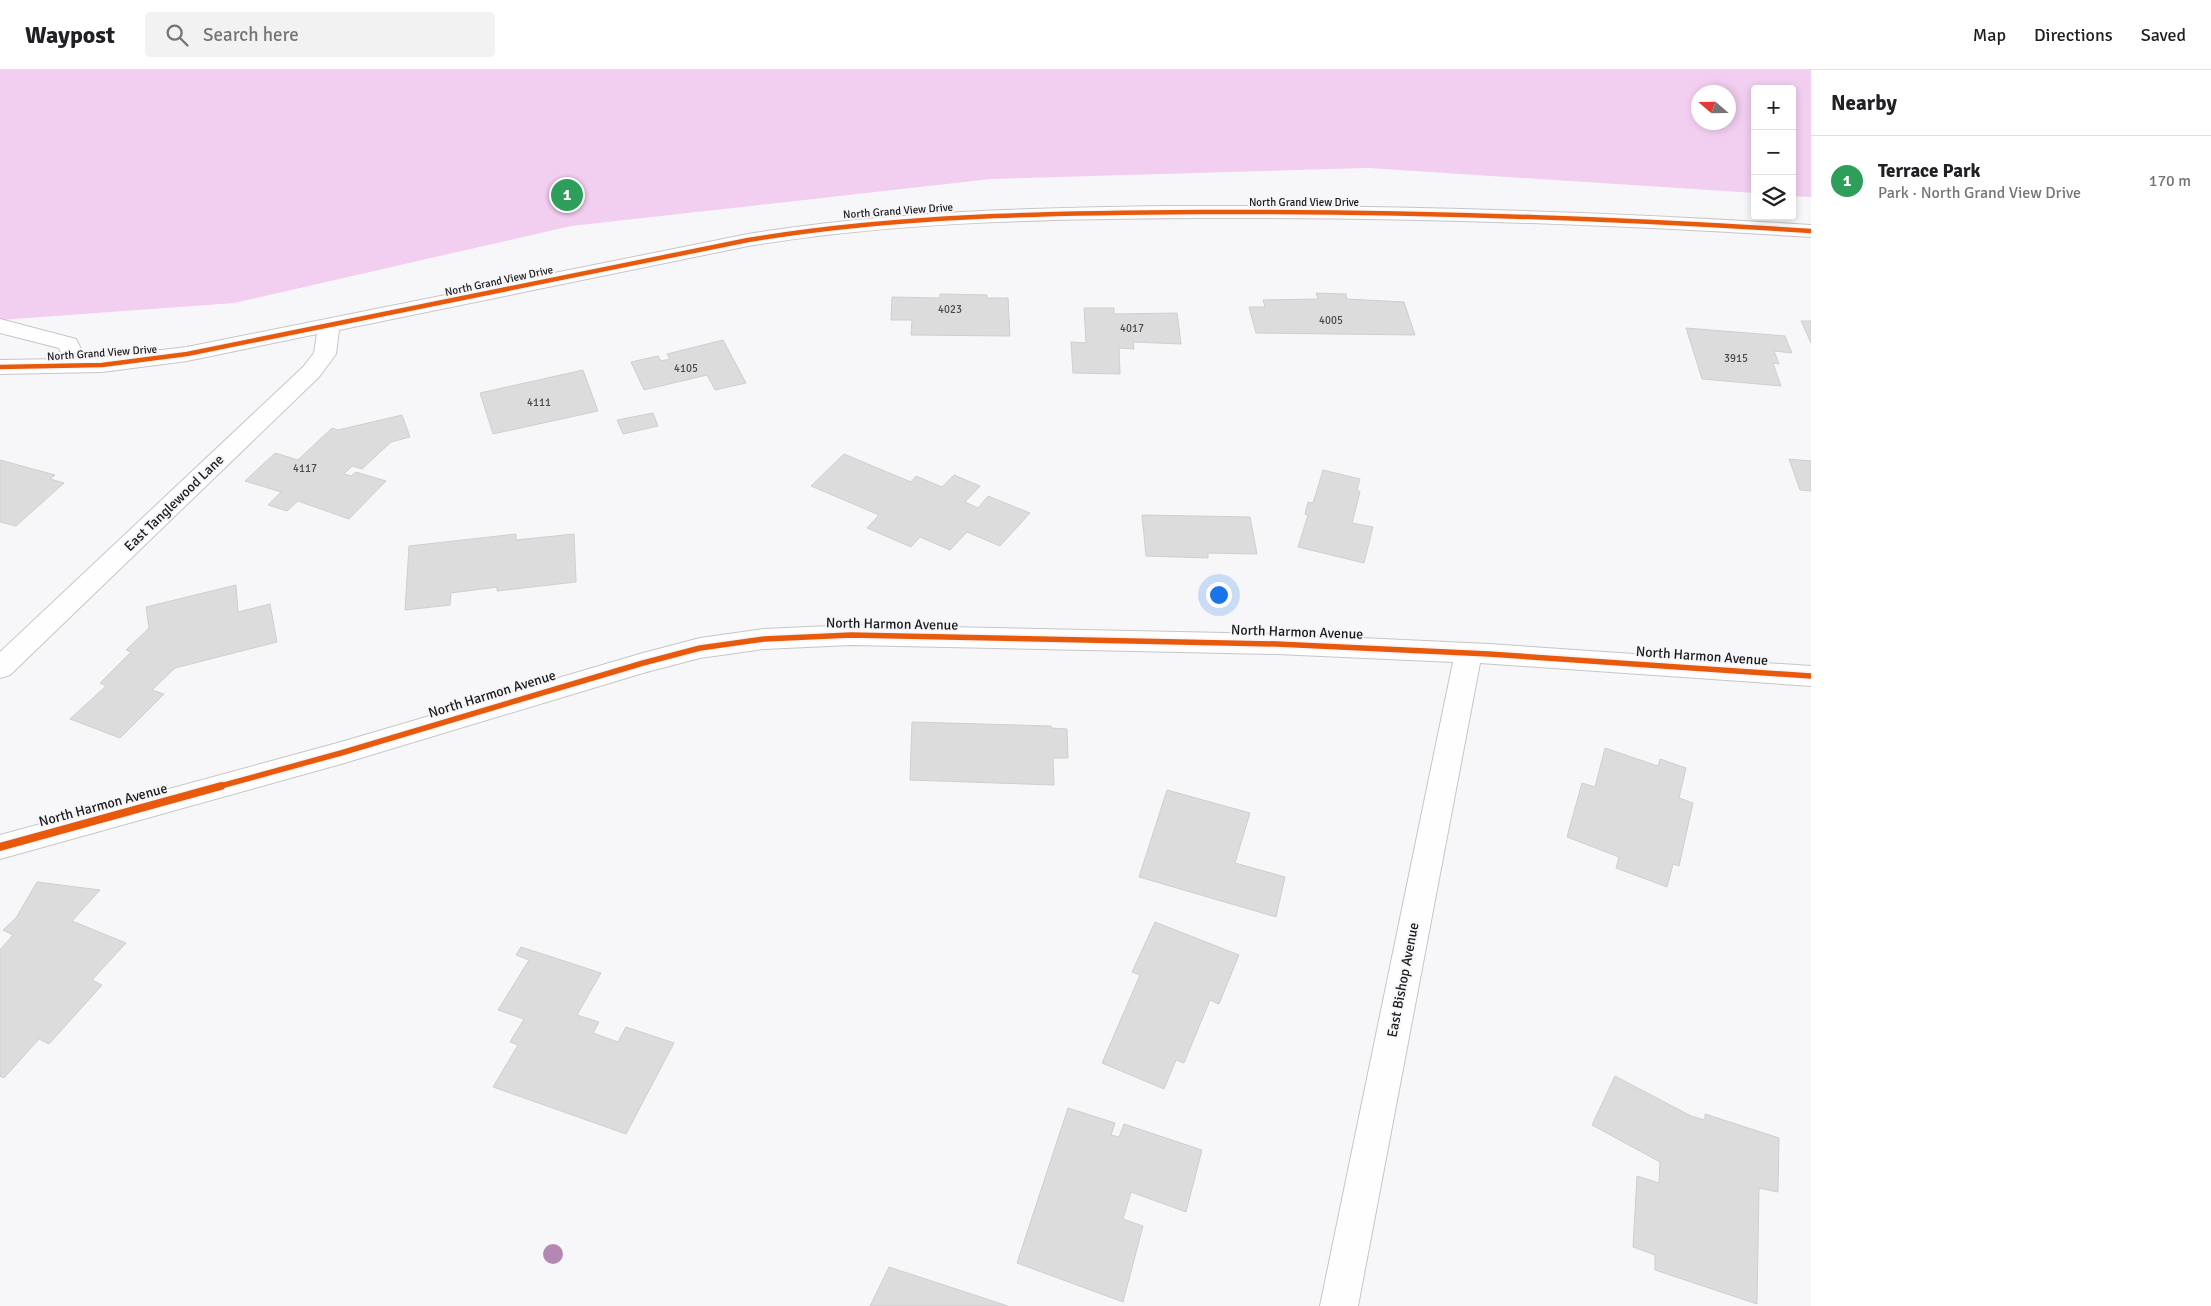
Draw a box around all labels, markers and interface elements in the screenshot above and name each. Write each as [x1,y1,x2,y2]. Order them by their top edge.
search box [145,12,495,57]
text: Waypost [25,20,115,50]
icon: search [163,21,191,49]
text: Search here [203,23,299,47]
text: Map [1973,24,2006,46]
text: Directions [2034,24,2113,46]
text: Saved [2141,24,2186,46]
north arrow [1691,85,1736,130]
map controls [1751,85,1796,220]
button: + [1751,85,1796,130]
text: Nearby [1831,90,1897,116]
button: − [1751,130,1796,175]
text: Terrace Park [1878,159,1981,183]
text: 1 [1843,171,1851,191]
text: 170 m [2149,171,2191,191]
button: layers [1751,175,1796,220]
pin: 1 [551,176,583,214]
text: Park · North Grand View Drive [1878,183,2081,203]
street label: North Grand View Drive [1249,196,1359,209]
street label: North Grand View Drive [843,201,953,221]
street label: North Grand View Drive [444,263,554,299]
house number: 4023 [938,303,962,316]
house number: 4005 [1319,314,1343,327]
house number: 4017 [1120,322,1144,335]
street label: North Grand View Drive [47,343,157,363]
house number: 3915 [1724,352,1748,365]
house number: 4105 [674,362,698,375]
house number: 4111 [527,396,551,409]
street label: East Tanglewood Lane [121,451,227,555]
house number: 4117 [293,462,317,475]
your location [1206,582,1232,608]
street label: North Harmon Avenue [826,614,958,634]
street label: North Harmon Avenue [1231,621,1363,643]
street label: North Harmon Avenue [1635,643,1769,669]
street label: North Harmon Avenue [426,667,558,721]
street label: North Harmon Avenue [37,780,169,830]
street label: East Bishop Avenue [1384,921,1422,1039]

